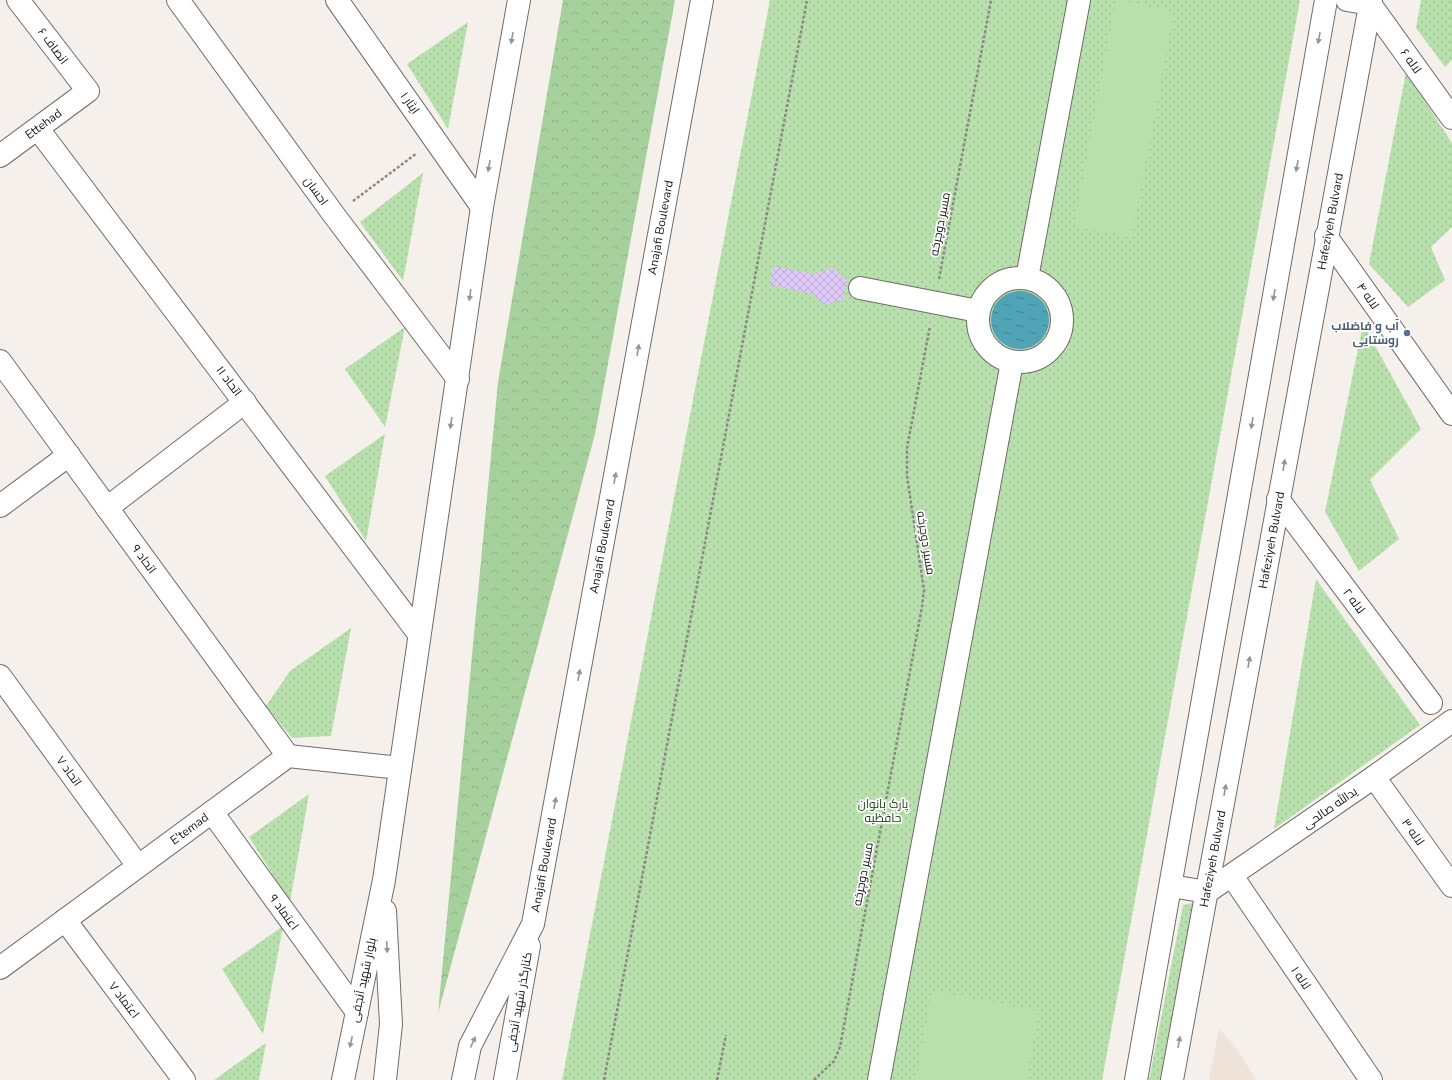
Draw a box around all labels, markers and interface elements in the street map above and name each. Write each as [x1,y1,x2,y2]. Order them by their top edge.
street label: انصاف ۶ [34,25,72,67]
one-way arrow [509,32,515,45]
one-way arrow [1316,32,1322,45]
street label: لاله ۶ [1397,45,1425,77]
street label: ایثار ۱ [397,89,423,117]
street label: Ettehad [22,105,65,143]
one-way arrow [486,160,492,172]
one-way arrow [1293,160,1299,173]
street label: Hafeziyeh Bulvard [1313,172,1347,271]
street label: احسان [300,173,332,209]
street label: Anajafi Boulevard [644,179,677,276]
street label: مسیر دوچرخه [926,191,955,257]
street label: لاله ۴ [1353,280,1383,312]
one-way arrow [1271,288,1277,301]
one-way arrow [467,289,473,301]
place label: آب و فاضلاب روستایی [1331,318,1399,348]
marker: آب و فاضلاب روستایی [1402,328,1412,338]
one-way arrow [635,344,641,356]
street label: اتحاد ۱۱ [213,363,245,399]
one-way arrow [448,417,454,430]
one-way arrow [1249,417,1255,429]
one-way arrow [1282,459,1288,471]
one-way arrow [612,472,618,484]
street label: Hafeziyeh Bulvard [1255,490,1288,590]
street label: Anajafi Boulevard [586,498,619,595]
street label: مسیر دوچرخه [912,510,939,576]
street label: اتحاد ۹ [128,541,160,577]
street label: لاله ۲ [1339,585,1369,617]
one-way arrow [1246,656,1252,668]
one-way arrow [576,669,582,681]
street label: اتحاد ۷ [53,753,85,789]
street label: یدالله صالحی [1300,783,1361,833]
one-way arrow [1223,784,1229,796]
park label: پارک بانوان حافظیه [858,796,909,826]
one-way arrow [553,797,559,809]
street label: E'temad [167,809,212,848]
street label: Hafeziyeh Bulvard [1196,809,1230,909]
street label: لاله ۳ [1398,815,1428,849]
street label: Anajafi Boulevard [527,816,560,914]
street label: مسیر دوچرخه [849,841,878,907]
street label: اعتماد ۹ [266,891,302,933]
street label: بلوار شهید آنجفی [346,936,380,1024]
one-way arrow [384,941,391,953]
street label: کنارگذر شهید آنجفی [502,951,536,1053]
street label: لاله ۱ [1287,963,1315,993]
street label: اعتماد ۷ [105,978,143,1022]
one-way arrow [347,1036,353,1048]
one-way arrow [470,1036,476,1048]
one-way arrow [1176,1036,1182,1048]

